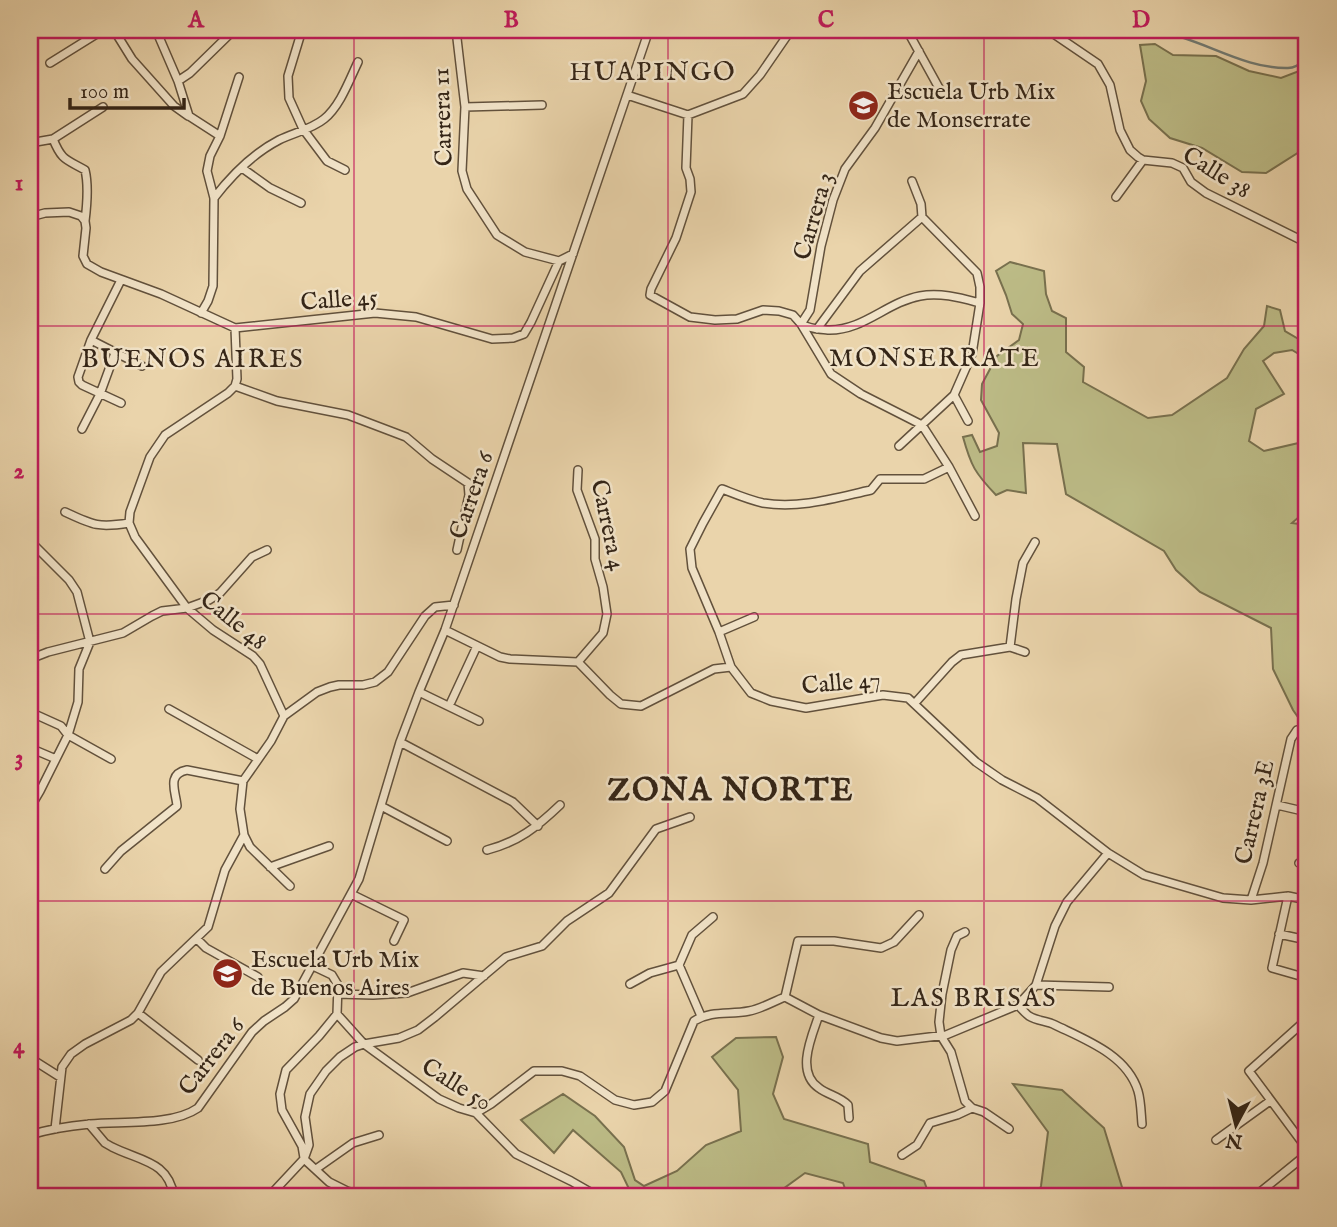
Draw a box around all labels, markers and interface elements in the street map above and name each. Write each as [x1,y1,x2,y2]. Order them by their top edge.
text: A [187,6,205,35]
text: B [503,6,519,35]
text: C [818,6,835,35]
text: D [1132,6,1150,35]
district label: HUAPINGO [569,56,737,89]
scale bar [70,66,184,110]
street label: Carrera 11 [426,67,461,167]
place label: Escuela Urb Mix de Monserrate [887,77,1056,136]
text: 100 m [80,79,129,106]
school or university icon: Escuela Urb Mix de Monserrate [847,88,881,122]
street label: Calle 38 [1176,140,1256,206]
text: 1 [15,169,23,198]
street label: Carrera 3 [787,169,842,264]
street label: Calle 45 [300,282,379,319]
district label: MONSERRATE [829,342,1041,375]
district label: BUENOS AIRES [81,343,305,376]
street label: Carrera 6 [443,447,502,543]
text: 2 [14,457,25,486]
street label: Carrera 4 [583,477,632,574]
street label: Calle 48 [193,585,273,658]
street label: Calle 47 [800,665,882,702]
text: 3 [15,744,23,773]
street label: Carrera 3E [1228,757,1283,868]
district label: ZONA NORTE [608,771,854,812]
place label: Escuela Urb Mix de Buenos Aires [251,945,420,1004]
school or university icon: Escuela Urb Mix de Buenos Aires [211,956,245,990]
district label: LAS BRISAS [890,982,1058,1015]
street label: Carrera 6 [172,1011,253,1102]
text: 4 [13,1032,25,1061]
street label: Calle 50 [415,1052,497,1119]
north arrow [1200,1090,1270,1160]
text: N [1224,1127,1245,1153]

